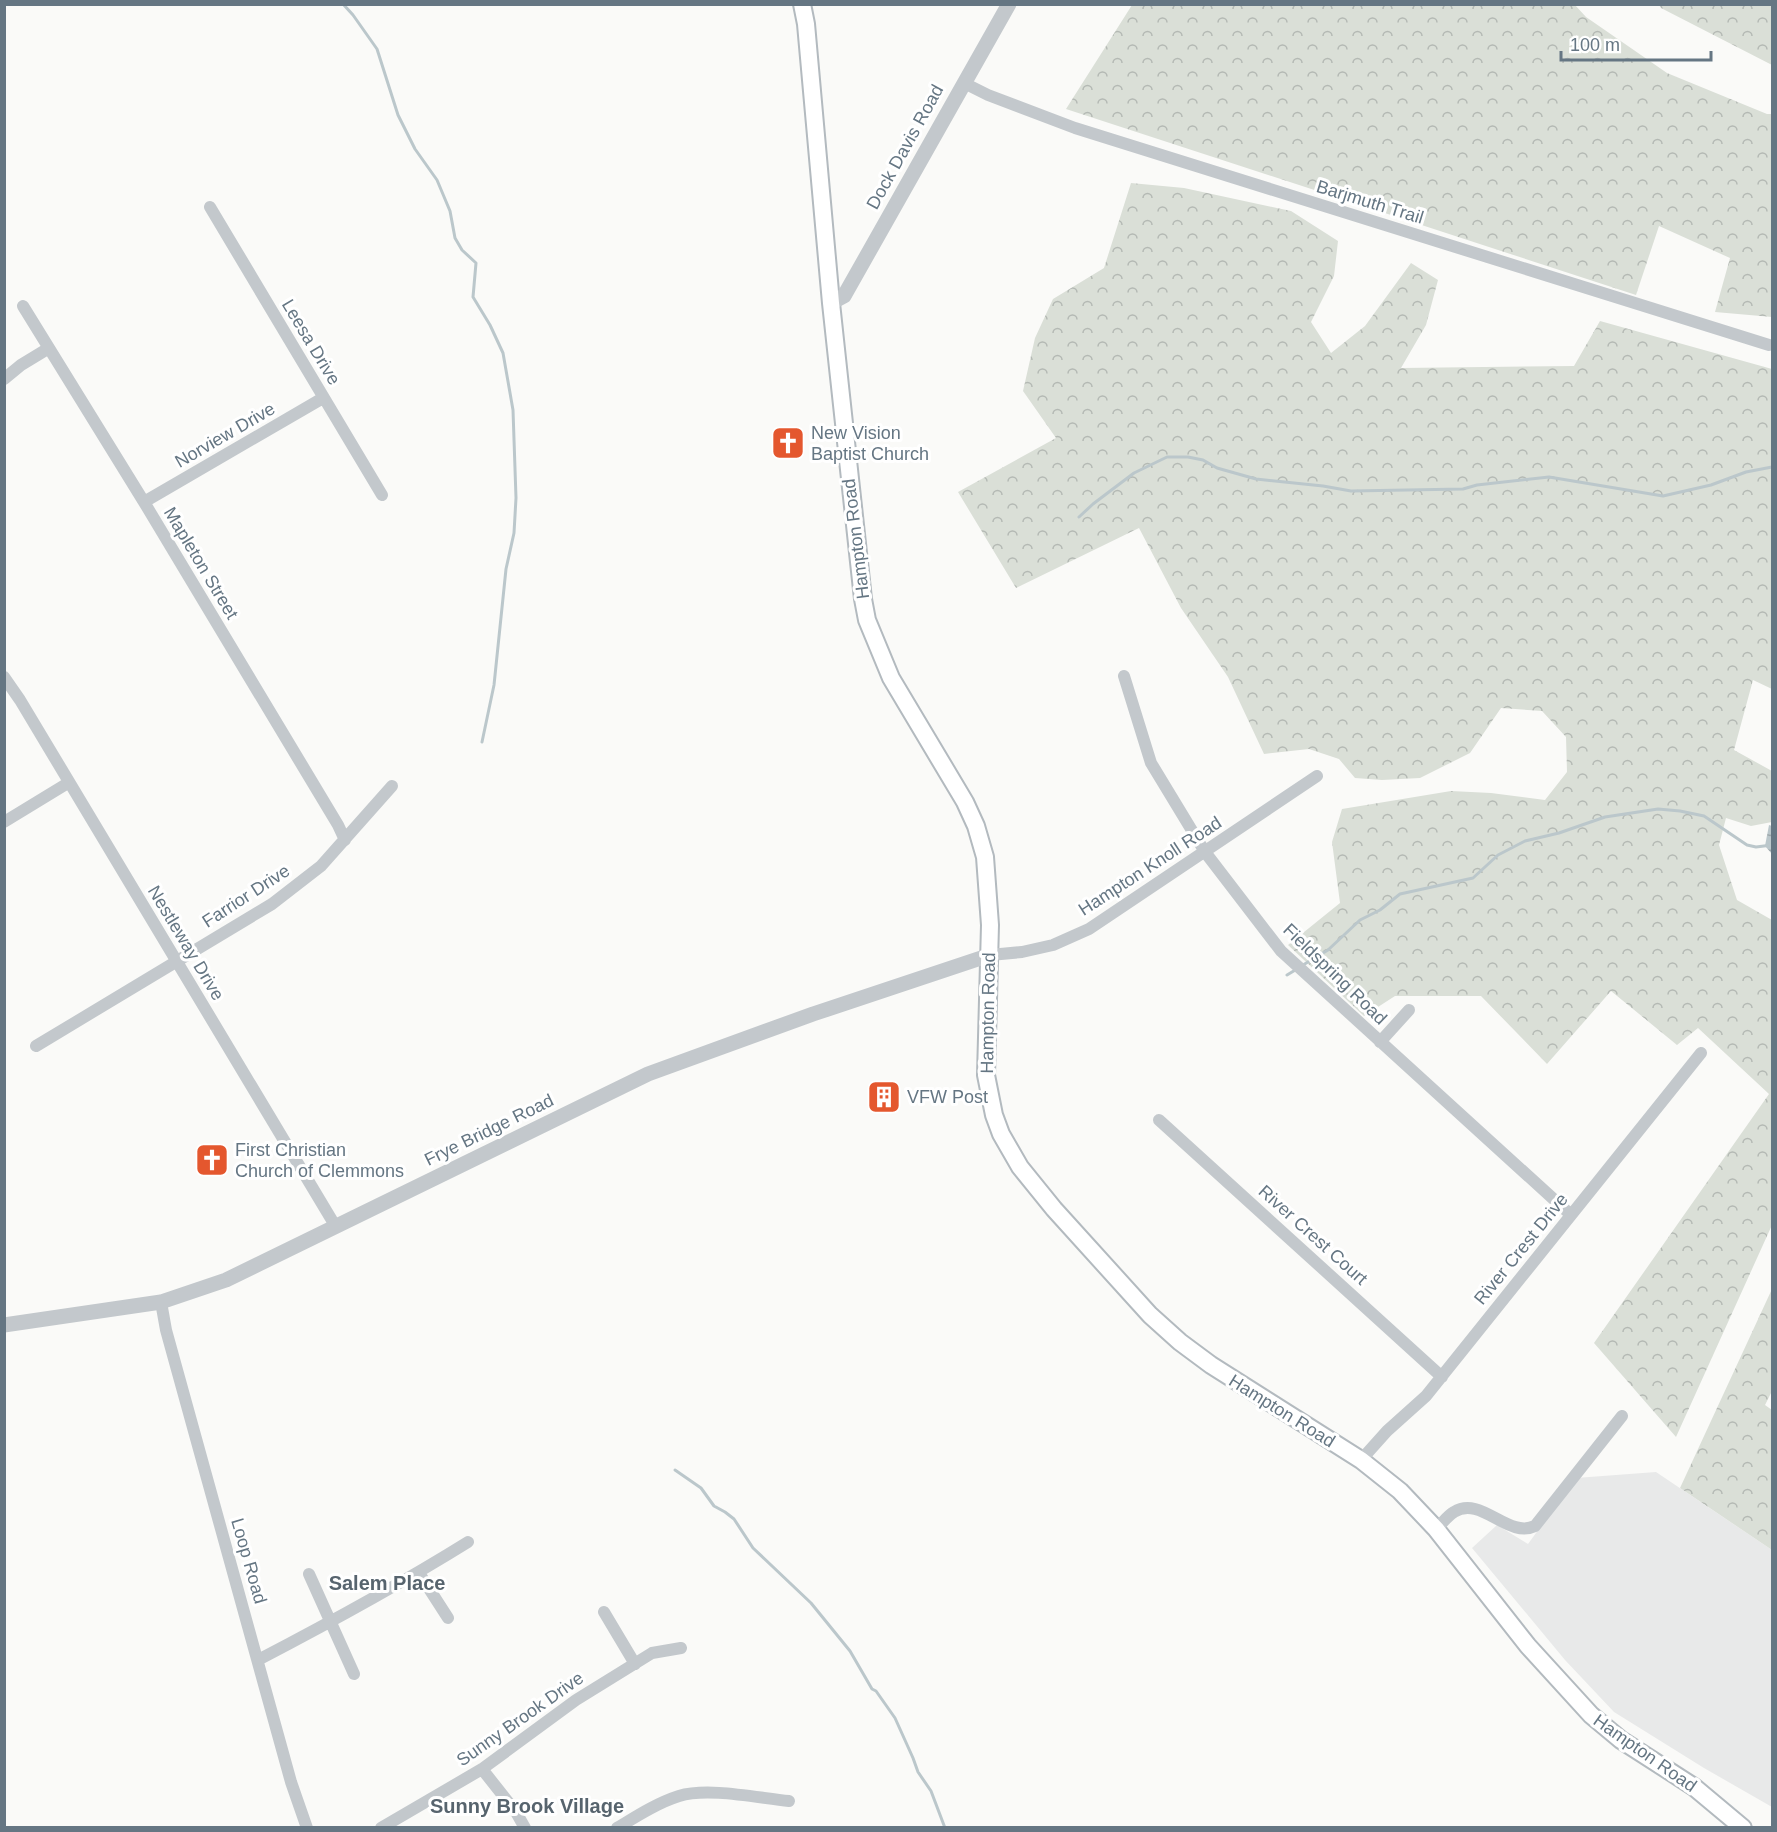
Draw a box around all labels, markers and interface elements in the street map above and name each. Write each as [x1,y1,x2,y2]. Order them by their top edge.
scale bar [1561,24,1711,62]
text: 100 m [1570,35,1620,55]
street label: Dock Davis Road [863,81,947,213]
street label: Barjmuth Trail [1314,176,1426,228]
street label: Leesa Drive [278,296,344,388]
street label: Norview Drive [171,398,279,472]
place label: New Vision Baptist Church [811,423,929,464]
church icon: New Vision Baptist Church [770,425,806,461]
street label: Hampton Road [839,478,873,600]
street label: Mapleton Street [160,503,242,623]
street label: Hampton Knoll Road [1075,812,1225,920]
street label: Farrior Drive [199,860,293,932]
street label: Nestleway Drive [144,882,228,1004]
street label: Fieldspring Road [1279,920,1391,1028]
street label: Hampton Road [977,952,999,1074]
building icon: VFW Post [866,1079,902,1115]
place label: VFW Post [907,1087,988,1107]
street label: Frye Bridge Road [421,1090,557,1170]
place label: First Christian Church of Clemmons [235,1140,404,1181]
church icon: First Christian Church of Clemmons [194,1142,230,1178]
street label: River Crest Court [1255,1181,1371,1289]
street label: River Crest Drive [1470,1189,1572,1309]
street label: Hampton Road [1225,1370,1339,1452]
street label: Loop Road [227,1516,271,1606]
district label: Salem Place [329,1572,445,1594]
street label: Sunny Brook Drive [453,1668,587,1770]
street label: Hampton Road [1590,1710,1700,1796]
district label: Sunny Brook Village [430,1795,624,1817]

